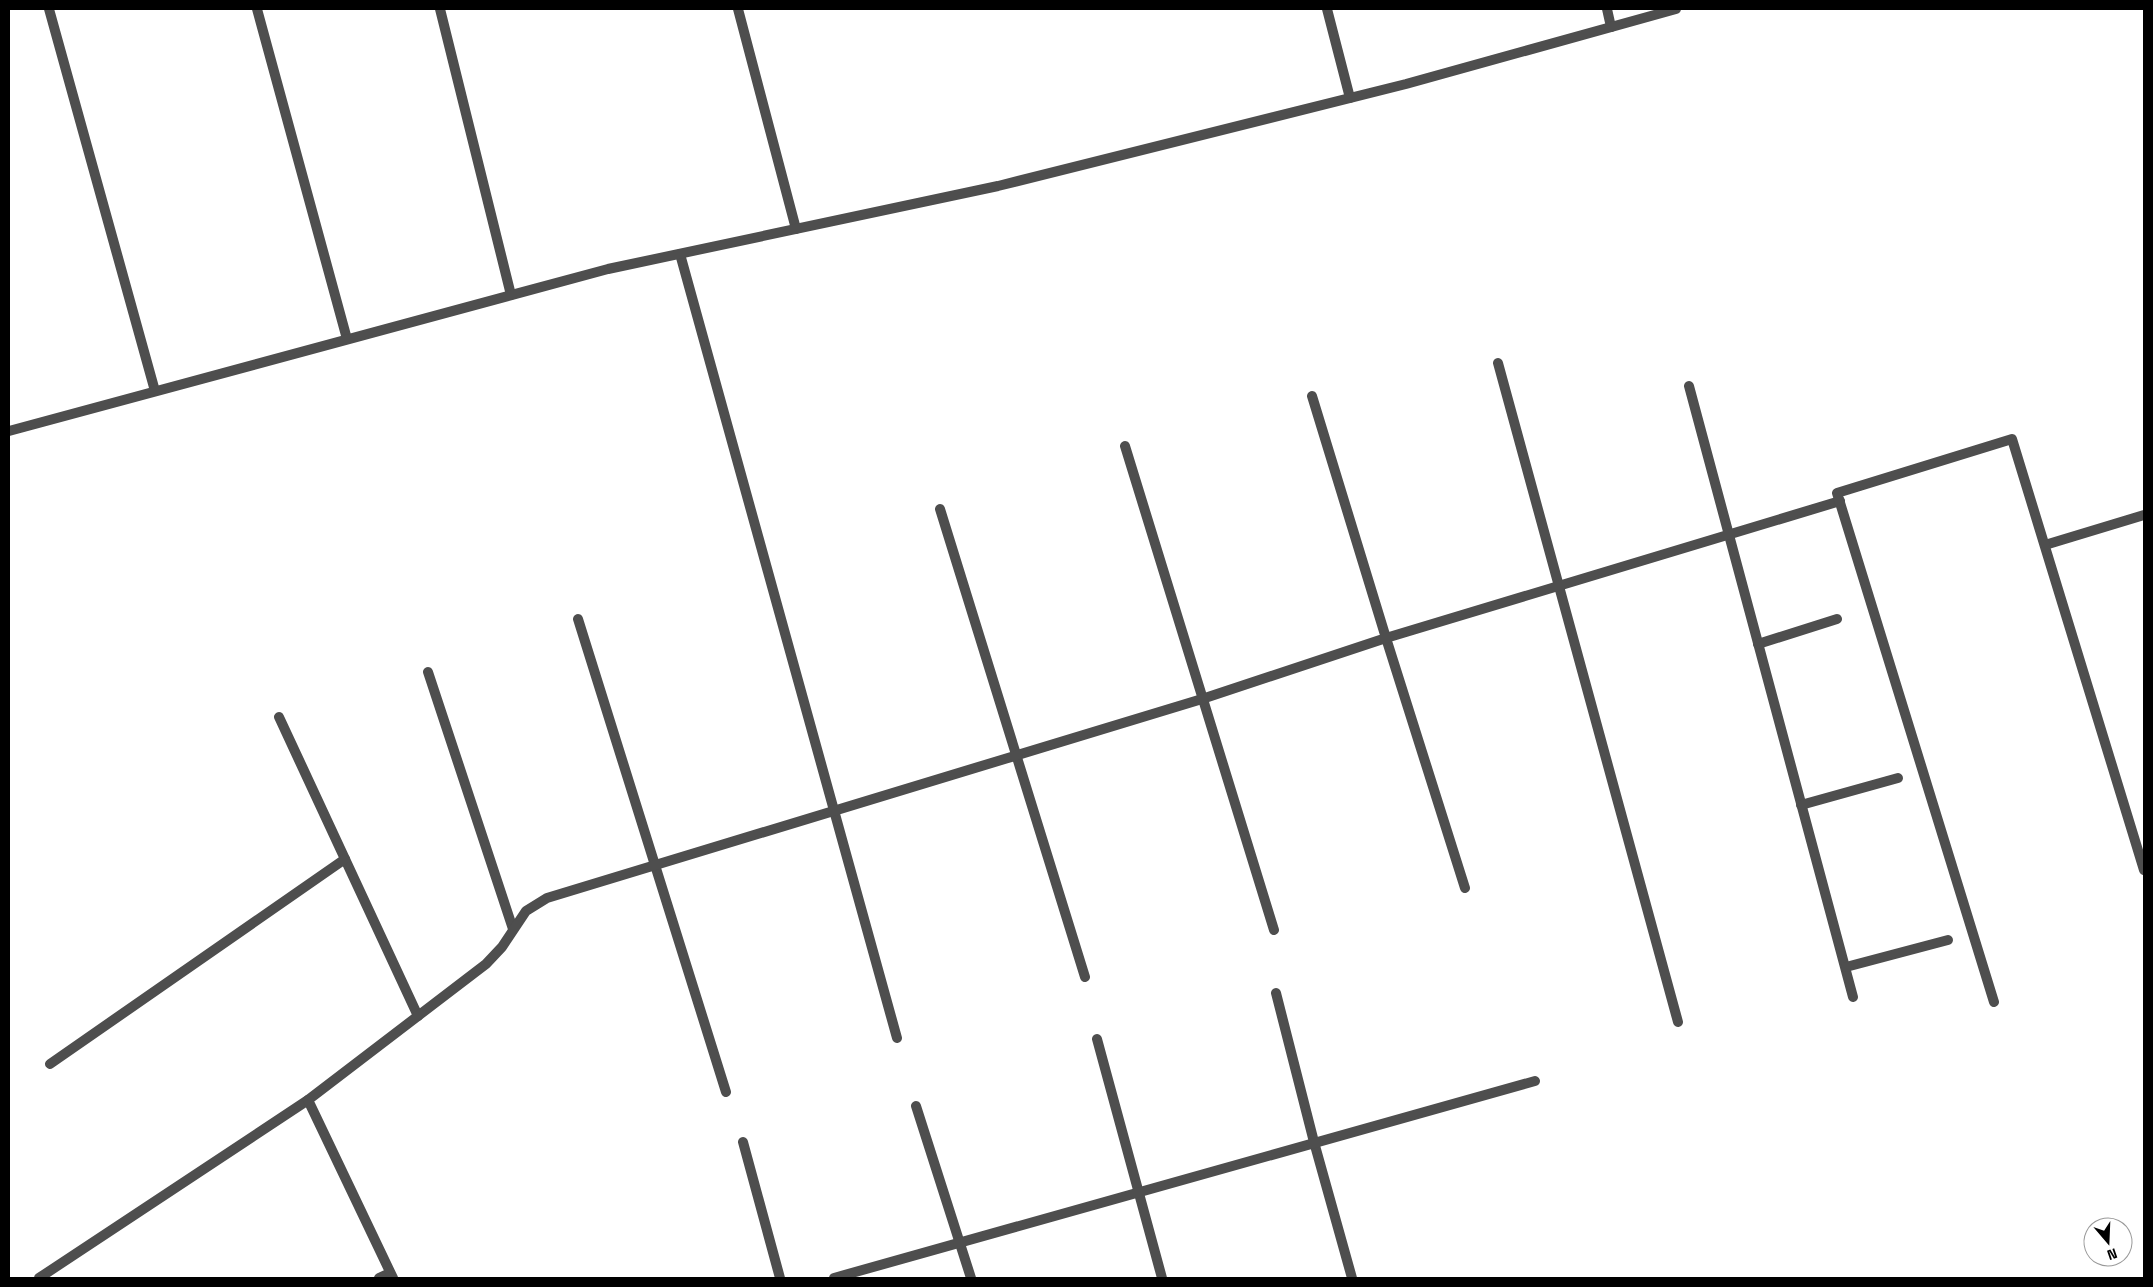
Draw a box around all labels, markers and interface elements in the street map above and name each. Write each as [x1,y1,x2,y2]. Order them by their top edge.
north arrow [2083,1217,2133,1267]
text: N [2105,1244,2120,1264]

